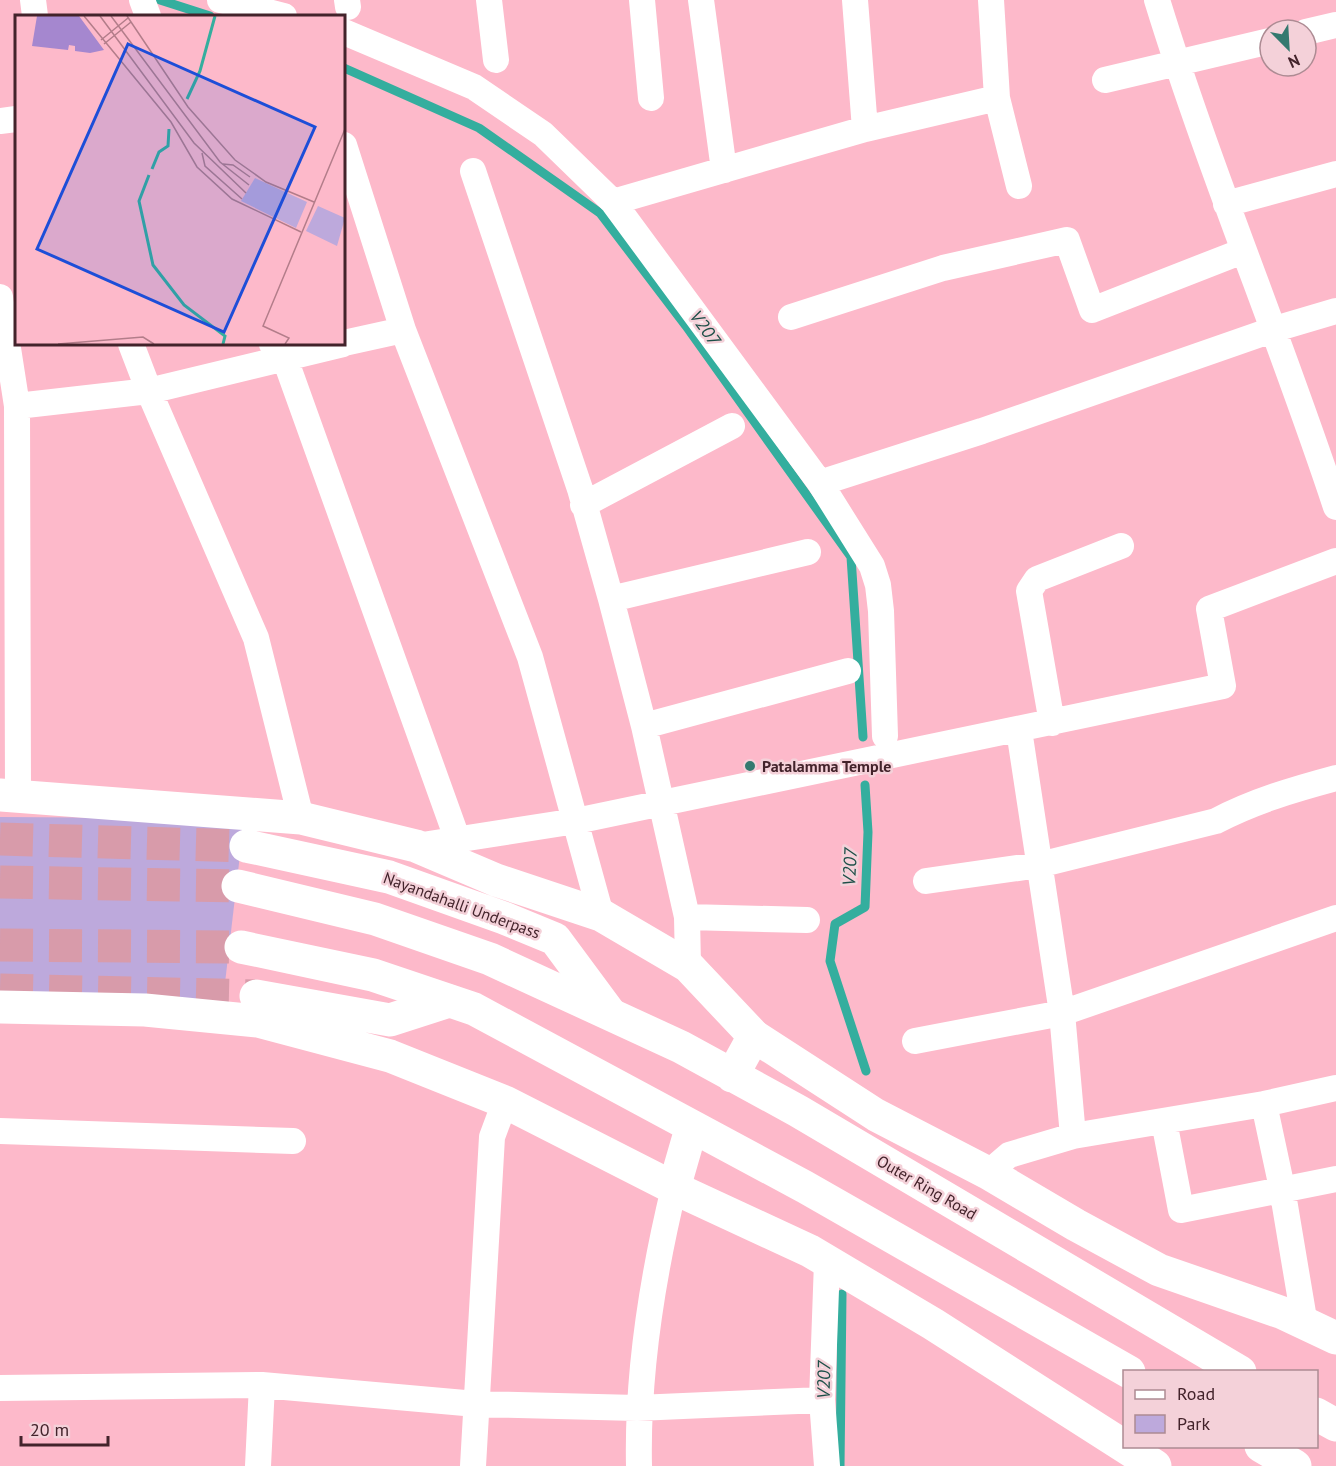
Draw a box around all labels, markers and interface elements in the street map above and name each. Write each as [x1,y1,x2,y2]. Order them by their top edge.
inset map [15,15,345,345]
north arrow [1258,18,1318,78]
text: N [1285,50,1303,73]
water label: V207 [685,306,727,351]
place label: Patalamma Temple [762,756,891,776]
marker: Patalamma Temple [743,759,757,773]
water label: V207 [837,846,862,886]
street label: Nayandahalli Underpass [381,867,543,943]
street label: Outer Ring Road [874,1150,980,1224]
water label: V207 [812,1359,835,1399]
legend [1123,1370,1318,1448]
text: Road [1177,1382,1215,1405]
scale bar [21,1409,108,1447]
text: Park [1177,1412,1210,1435]
text: 20 m [30,1418,69,1441]

